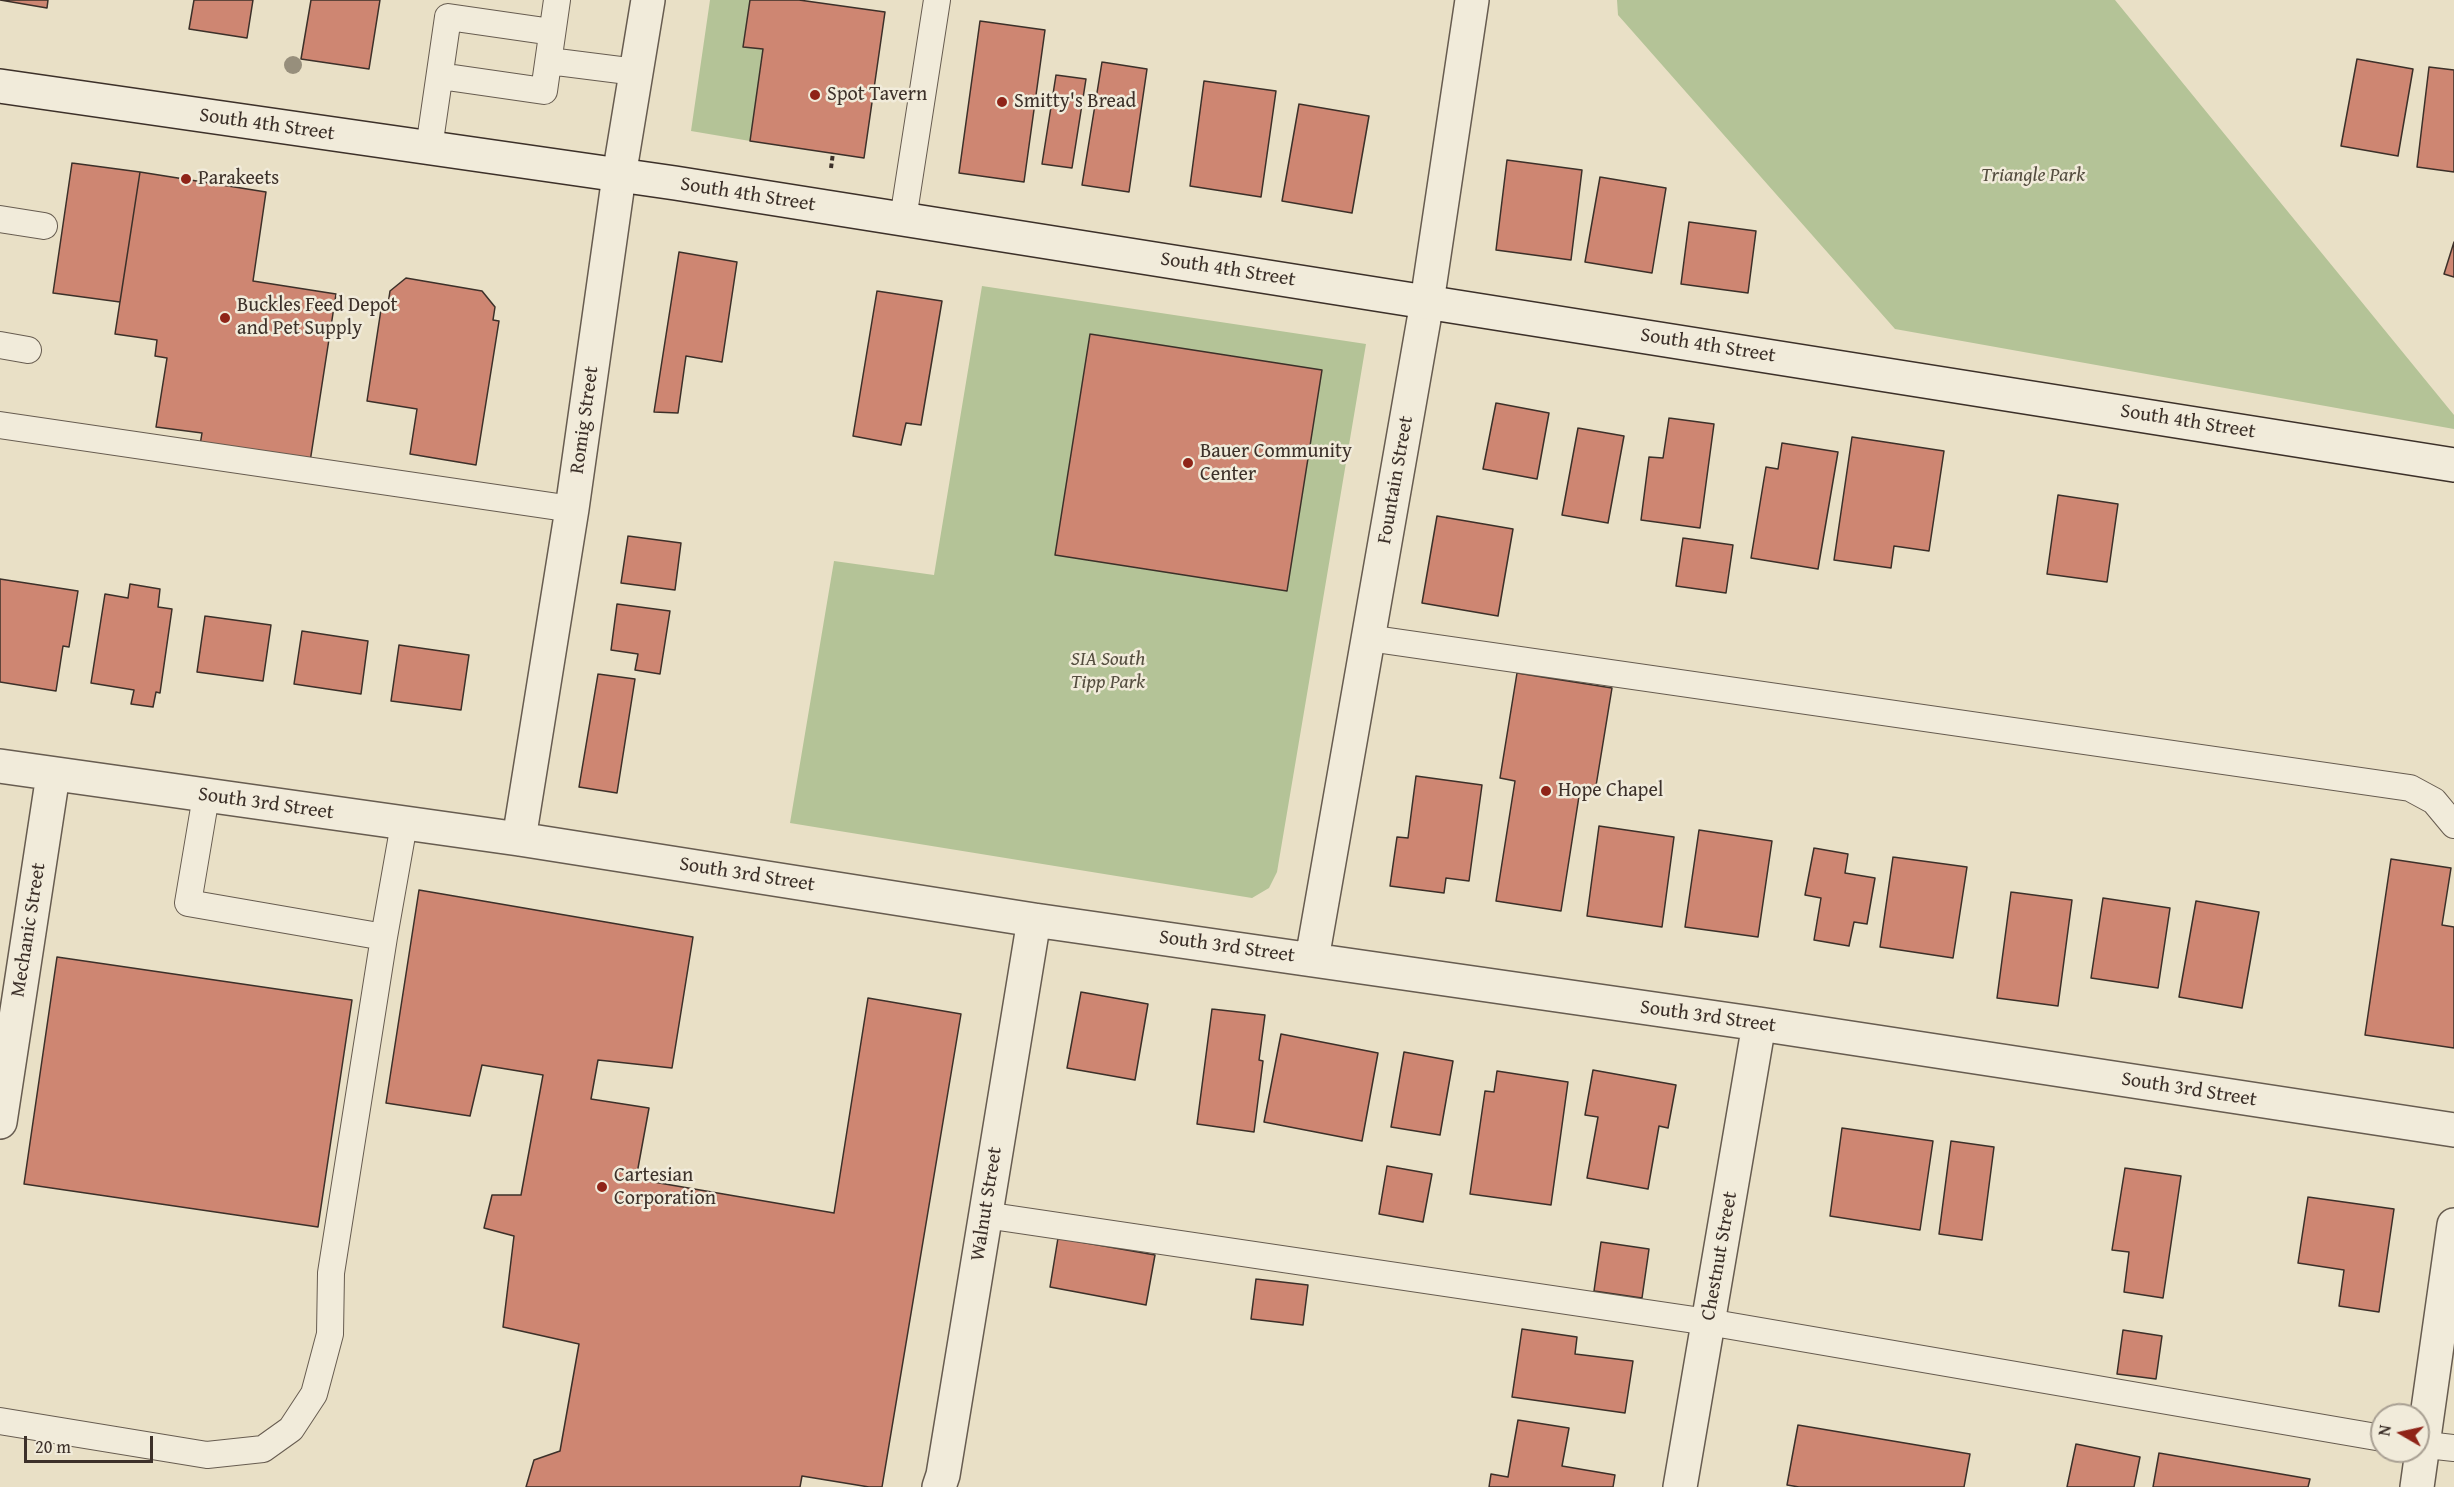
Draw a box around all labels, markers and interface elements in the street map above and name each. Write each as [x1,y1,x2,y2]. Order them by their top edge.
place label: Spot Tavern [827,83,927,107]
marker: Spot Tavern [808,88,822,102]
place label: Smitty's Bread [1014,90,1136,114]
marker: Smitty's Bread [995,95,1009,109]
street label: South 4th Street [198,104,336,146]
park label: Triangle Park [1981,164,2085,188]
place label: Parakeets [198,167,279,191]
marker: Parakeets [179,172,193,186]
street label: South 4th Street [679,172,817,218]
street label: South 4th Street [1159,247,1297,293]
place label: Buckles Feed Depot and Pet Supply [237,294,398,341]
marker: Buckles Feed Depot and Pet Supply [218,311,232,325]
street label: South 4th Street [1639,323,1777,369]
street label: Romig Street [566,365,604,475]
street label: South 4th Street [2119,399,2257,445]
street label: Fountain Street [1373,414,1419,546]
place label: Bauer Community Center [1200,440,1352,487]
marker: Bauer Community Center [1181,456,1195,470]
park label: SIA South Tipp Park [1071,648,1145,695]
place label: Hope Chapel [1558,779,1663,803]
street label: South 3rd Street [197,783,335,825]
marker: Hope Chapel [1539,784,1553,798]
street label: South 3rd Street [678,852,816,898]
street label: Mechanic Street [7,861,51,999]
street label: South 3rd Street [1158,926,1296,968]
street label: South 3rd Street [1639,996,1777,1038]
street label: South 3rd Street [2120,1067,2258,1113]
street label: Walnut Street [966,1145,1008,1263]
place label: Cartesian Corporation [614,1164,716,1211]
marker: Cartesian Corporation [595,1180,609,1194]
street label: Chestnut Street [1697,1190,1743,1322]
north arrow [2370,1403,2430,1463]
text: N [2372,1423,2397,1438]
scale bar [27,1424,156,1462]
text: 20 m [35,1433,71,1460]

